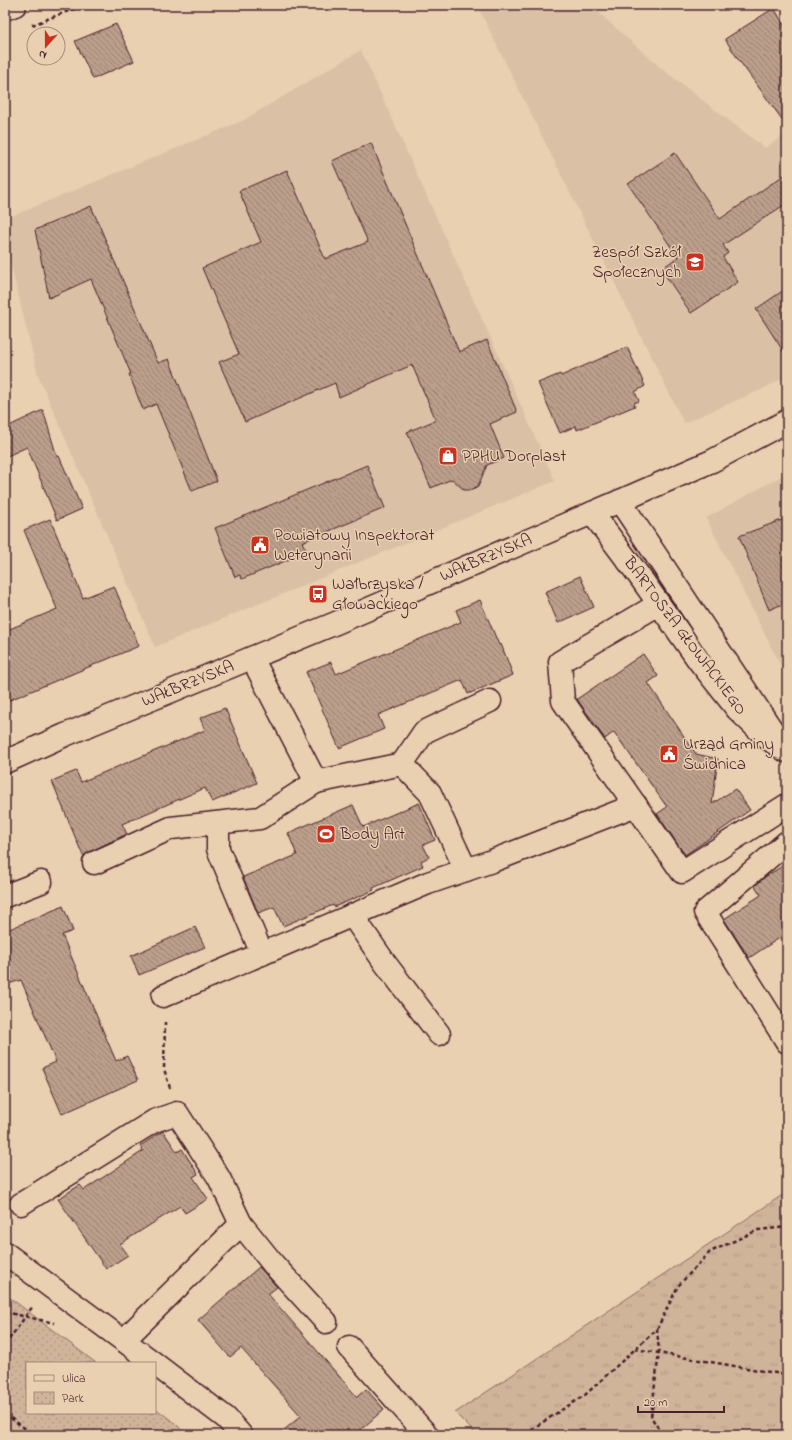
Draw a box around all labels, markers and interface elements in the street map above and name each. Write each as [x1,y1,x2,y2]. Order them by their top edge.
north arrow [26,26,66,66]
text: N [36,46,49,63]
place label: Zespół Szkół Społecznych [592,240,682,286]
school or university icon: Zespół Szkół Społecznych [684,251,706,273]
place label: PPHU Dorplast [462,444,567,469]
shop icon: PPHU Dorplast [437,445,459,467]
place label: Powiatowy Inspektorat Weterynarii [274,523,435,569]
street label: WAŁBRZYSKA [436,527,536,589]
public building icon: Powiatowy Inspektorat Weterynarii [249,534,271,556]
street label: BARTOSZA GŁOWACKIEGO [616,551,753,720]
place label: Wałbrzyska / Głowackiego [332,572,424,619]
bus stop icon: Wałbrzyska / Głowackiego [307,583,329,605]
street label: WAŁBRZYSKA [138,654,238,714]
place label: Urząd Gminy Świdnica [683,732,774,777]
public building icon: Urząd Gminy Świdnica [658,743,680,765]
place label: Body Art [339,822,405,848]
sports icon: Body Art [315,823,337,845]
legend [26,1362,156,1414]
text: Ulica [62,1370,86,1388]
scale bar [638,1388,724,1414]
text: Park [62,1390,84,1408]
text: 20 m [644,1394,667,1412]

